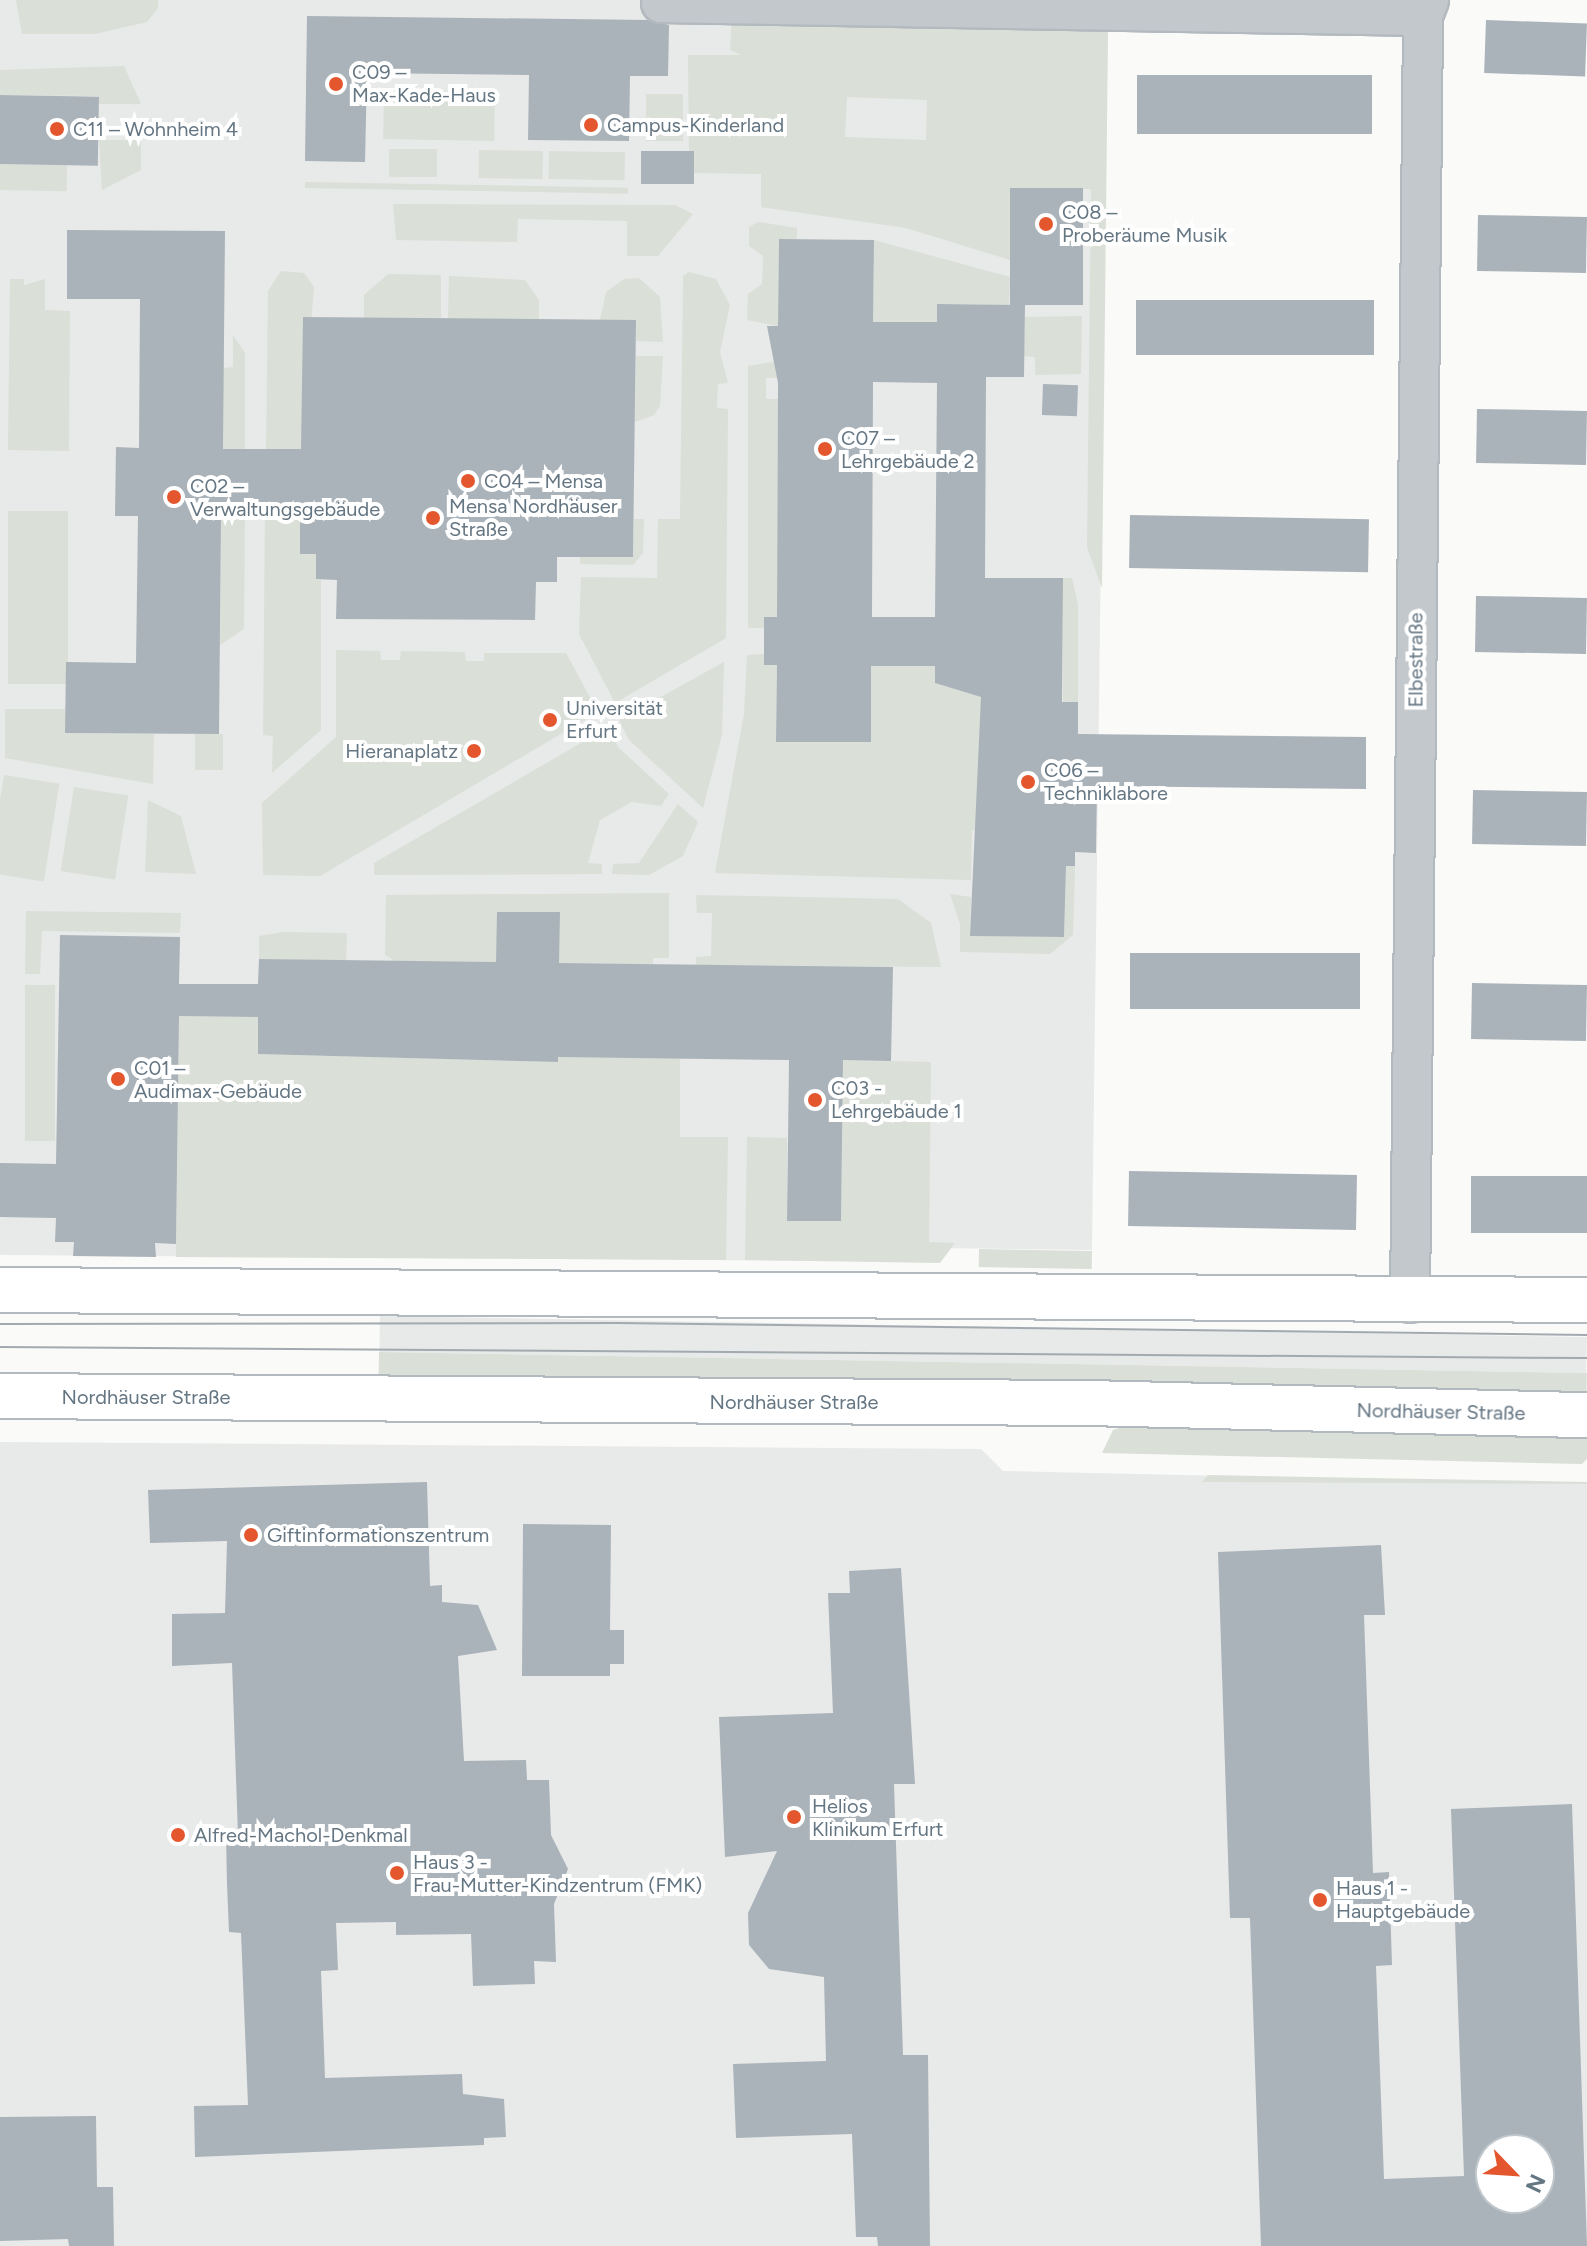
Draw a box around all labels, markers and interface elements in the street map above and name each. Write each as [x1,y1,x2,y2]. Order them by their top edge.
place label: C09 – Max-Kade-Haus [352,60,496,107]
marker: C09 – Max-Kade-Haus [327,75,345,93]
place label: Campus-Kinderland [607,113,784,137]
marker: Campus-Kinderland [582,116,600,134]
place label: C11 – Wohnheim 4 [73,117,238,141]
marker: C11 – Wohnheim 4 [48,120,66,138]
place label: C08 – Proberäume Musik [1062,200,1227,247]
marker: C08 – Proberäume Musik [1037,215,1055,233]
place label: C07 – Lehrgebäude 2 [841,426,975,473]
marker: C07 – Lehrgebäude 2 [816,440,834,458]
place label: C04 – Mensa [484,469,603,493]
marker: C04 – Mensa [459,472,477,490]
place label: C02 – Verwaltungsgebäude [190,474,380,521]
marker: C02 – Verwaltungsgebäude [165,488,183,506]
place label: Mensa Nordhäuser Straße [449,494,618,541]
marker: Mensa Nordhäuser Straße [424,509,442,527]
street label: Elbestraße [1404,613,1428,707]
place label: Universität Erfurt [566,696,663,743]
marker: Universität Erfurt [541,711,559,729]
place label: Hieranaplatz [345,739,458,763]
marker: Hieranaplatz [465,742,483,760]
place label: C06 – Techniklabore [1044,758,1168,805]
marker: C06 – Techniklabore [1019,773,1037,791]
place label: C01 – Audimax-Gebäude [134,1056,302,1103]
marker: C01 – Audimax-Gebäude [109,1070,127,1088]
place label: C03 - Lehrgebäude 1 [831,1076,962,1123]
marker: C03 - Lehrgebäude 1 [806,1091,824,1109]
street label: Nordhäuser Straße [62,1385,230,1409]
street label: Nordhäuser Straße [710,1390,878,1414]
street label: Nordhäuser Straße [1356,1399,1526,1425]
place label: Giftinformationszentrum [267,1523,489,1547]
marker: Giftinformationszentrum [242,1526,260,1544]
place label: Helios Klinikum Erfurt [812,1794,943,1841]
marker: Helios Klinikum Erfurt [783,1806,805,1828]
place label: Alfred-Machol-Denkmal [194,1823,408,1847]
marker: Alfred-Machol-Denkmal [169,1826,187,1844]
place label: Haus 3 - Frau-Mutter-Kindzentrum (FMK) [413,1850,702,1897]
marker: Haus 3 - Frau-Mutter-Kindzentrum (FMK) [388,1864,406,1882]
place label: Haus 1 - Hauptgebäude [1336,1876,1470,1923]
marker: Haus 1 - Hauptgebäude [1311,1891,1329,1909]
north arrow [1475,2134,1555,2214]
text: N [1520,2170,1551,2197]

